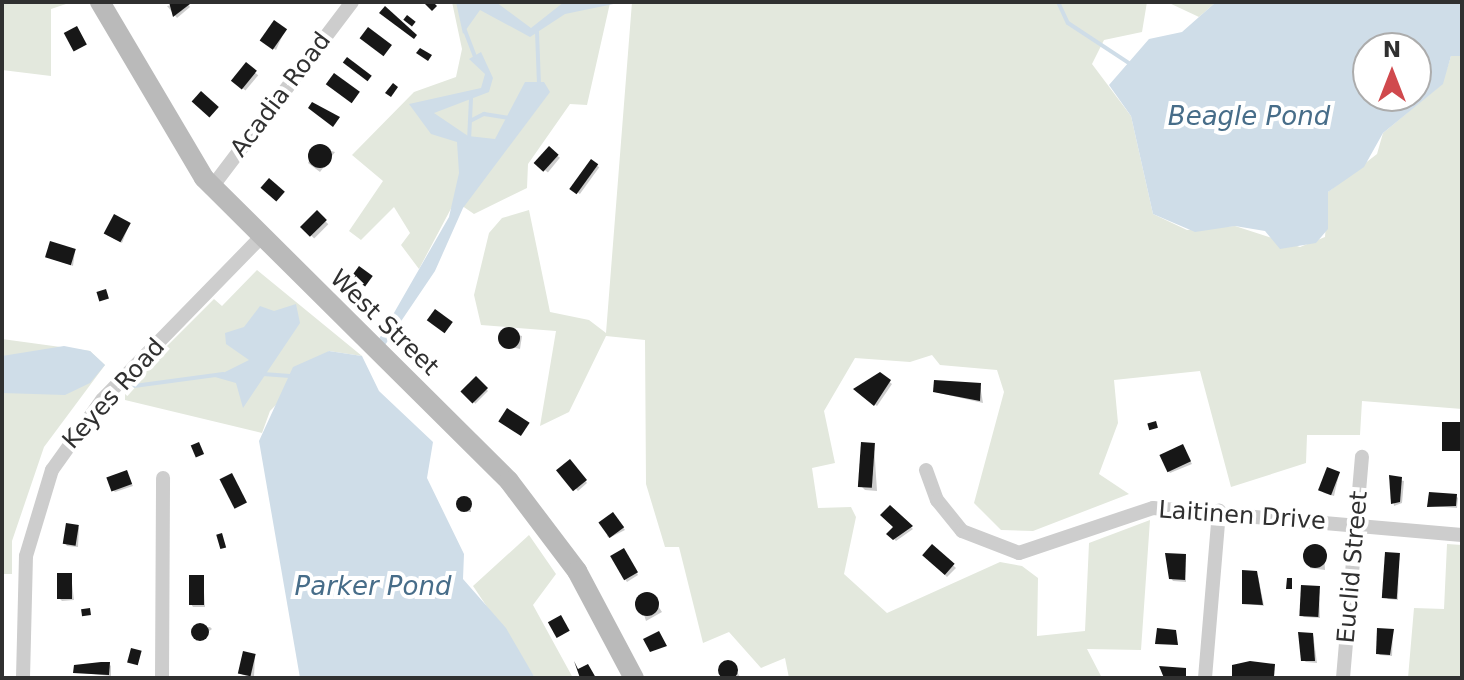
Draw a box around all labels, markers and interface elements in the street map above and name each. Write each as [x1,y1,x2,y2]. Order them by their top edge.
street label: Acadia Road [225,27,337,163]
north arrow [1352,32,1432,112]
text: N [1383,37,1401,62]
water label: Beagle Pond [1168,101,1330,133]
street label: West Street [324,264,444,382]
street label: Keyes Road [57,333,171,455]
street label: Euclid Street [1332,490,1374,644]
street label: Laitinen Drive [1157,496,1327,536]
water label: Parker Pond [295,571,451,603]

